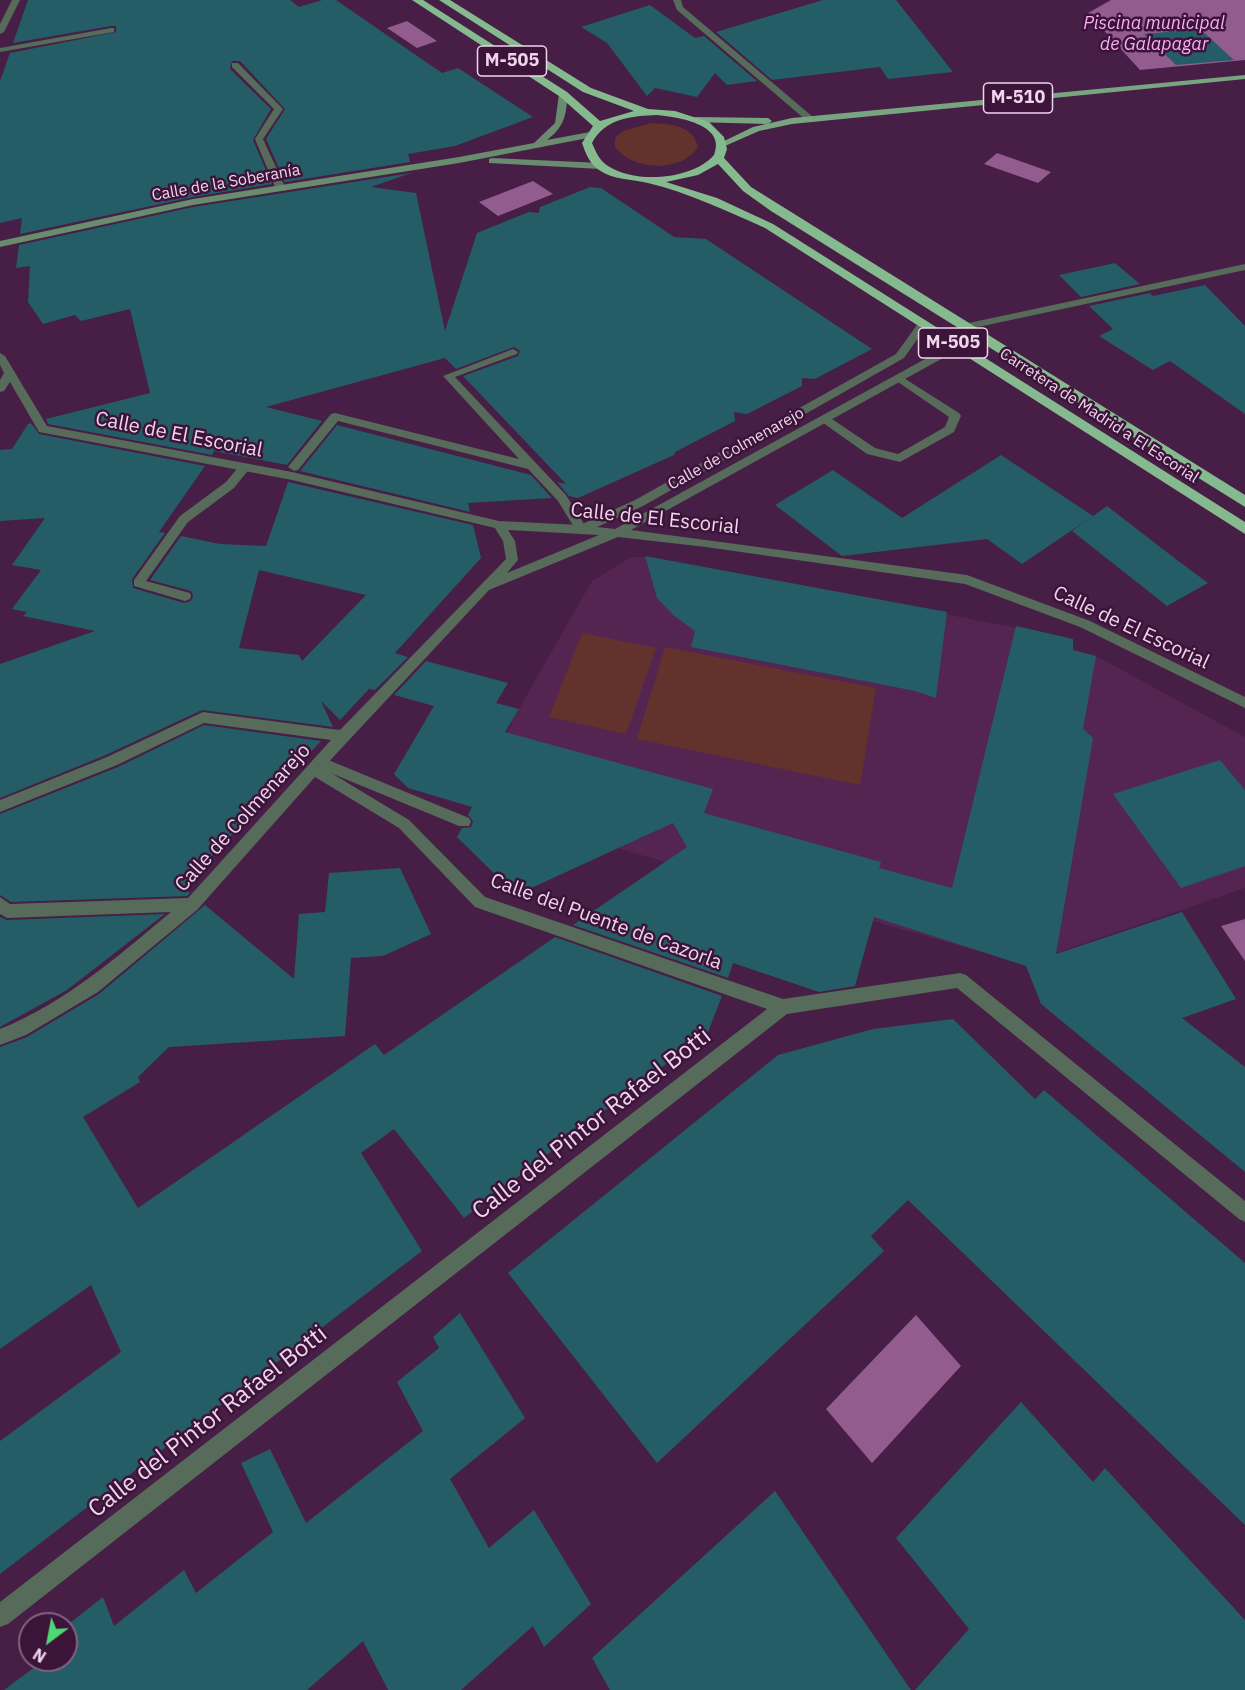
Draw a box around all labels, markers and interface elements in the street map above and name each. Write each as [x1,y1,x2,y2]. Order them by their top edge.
water label: Piscina municipal de Galapagar [1083,13,1225,56]
road number: M-505 [478,46,546,76]
road number: M-510 [984,83,1052,113]
street label: Calle de la Soberanía [150,160,302,206]
road number: M-505 [918,328,988,358]
street label: Carretera de Madrid a El Escorial [996,344,1202,488]
street label: Calle de Colmenarejo [665,404,807,494]
street label: Calle de El Escorial [93,407,265,463]
street label: Calle de El Escorial [569,498,741,540]
street label: Calle de El Escorial [1049,581,1213,675]
street label: Calle de Colmenarejo [170,739,316,897]
street label: Calle del Puente de Cazorla [487,869,725,975]
street label: Calle del Pintor Rafael Botti [467,1022,717,1226]
street label: Calle del Pintor Rafael Botti [83,1320,333,1524]
north arrow [18,1612,78,1672]
text: N [29,1644,50,1667]

